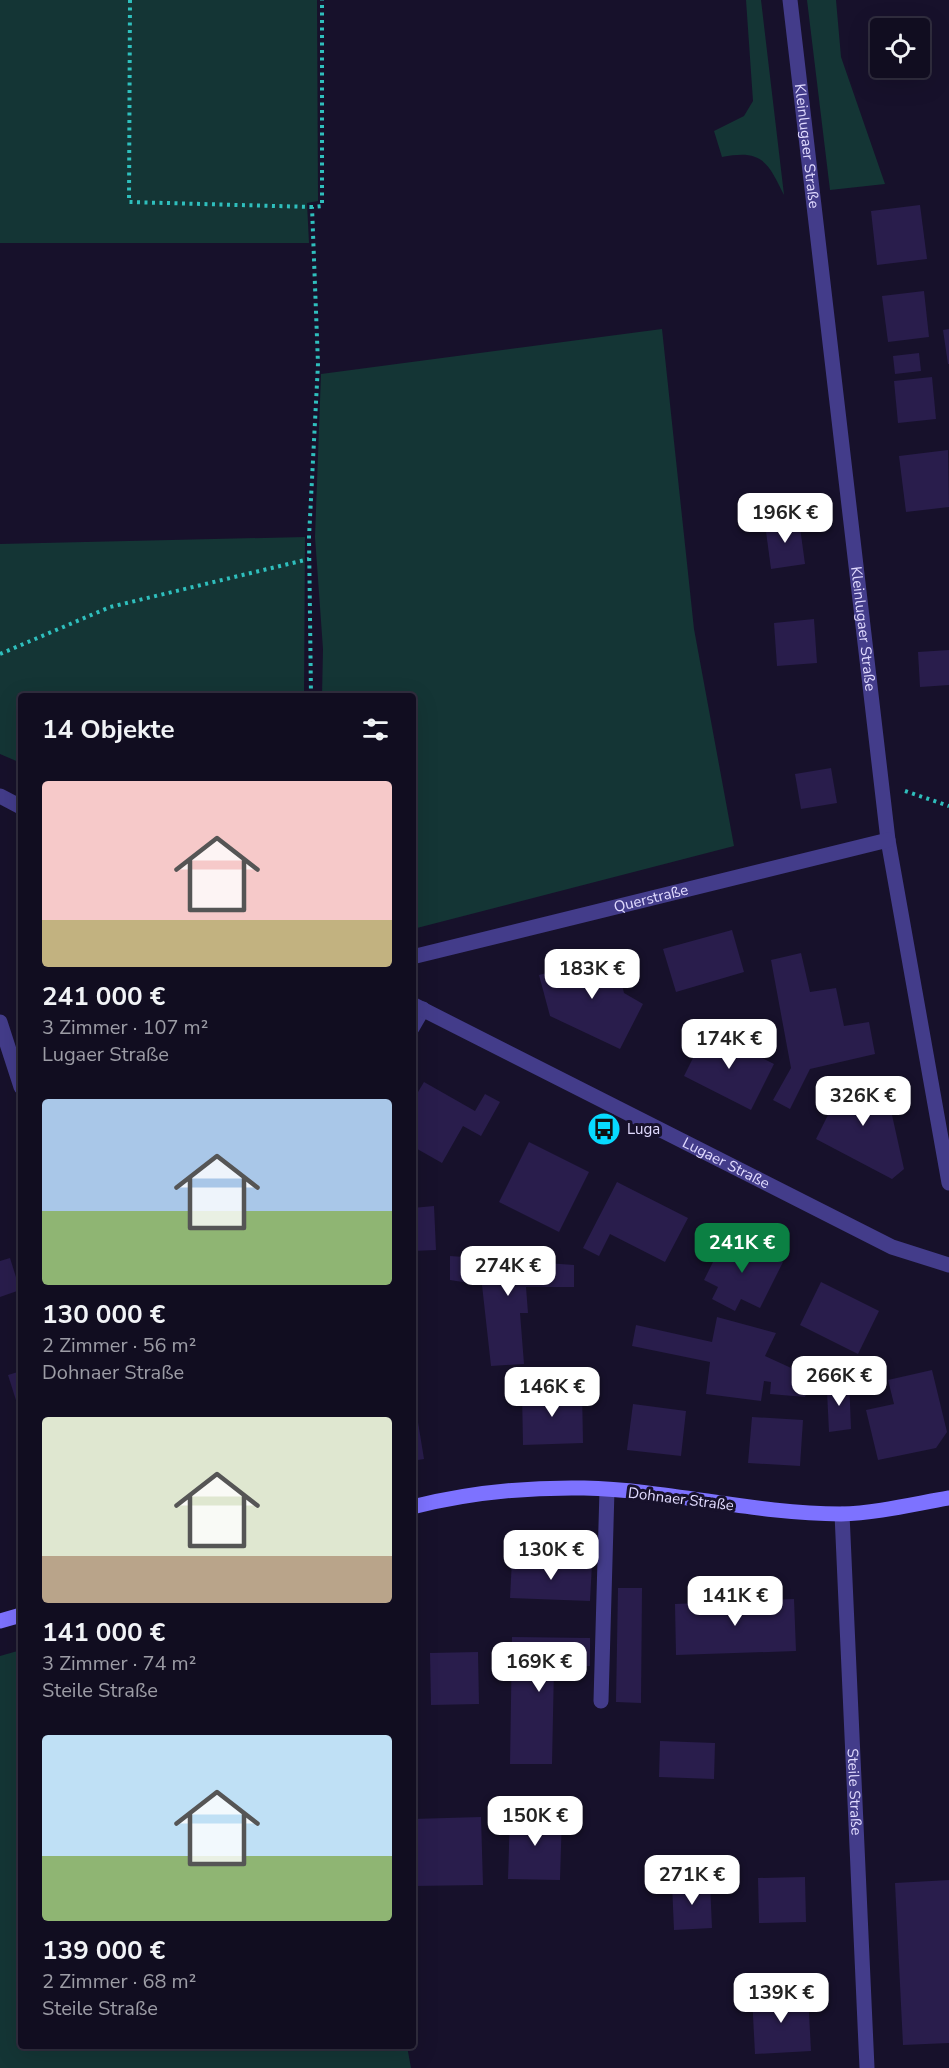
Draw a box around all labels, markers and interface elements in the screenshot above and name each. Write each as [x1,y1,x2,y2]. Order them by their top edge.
map controls [870,18,930,78]
button: locate [870,18,930,78]
street label: Kleinlugaer Straße [790,83,824,210]
pin: 196K € [736,493,834,544]
text: 196K € [752,499,818,526]
street label: Kleinlugaer Straße [846,565,881,692]
text: 14 Objekte [42,712,175,747]
icon: filters [359,713,392,746]
icon: home [163,820,271,928]
street label: Querstraße [612,879,690,917]
pin: 183K € [543,949,641,1000]
text: 183K € [559,955,625,982]
text: 241 000 € [42,979,165,1014]
text: 3 Zimmer · 107 m² [42,1014,208,1041]
pin: 174K € [680,1019,778,1070]
text: 174K € [696,1025,762,1052]
text: Lugaer Straße [42,1041,169,1068]
pin: 326K € [814,1076,912,1127]
text: 326K € [830,1082,896,1109]
bus stop icon: Luga [586,1111,622,1147]
place label: Luga [627,1119,660,1139]
street label: Lugaer Straße [679,1133,773,1193]
icon: home [163,1138,271,1246]
pin: 241K € [693,1223,791,1274]
text: 241K € [709,1229,775,1256]
pin: 274K € [459,1246,557,1297]
text: 274K € [475,1252,541,1279]
text: 130 000 € [42,1297,165,1332]
text: 2 Zimmer · 56 m² [42,1332,196,1359]
pin: 266K € [790,1356,888,1407]
text: Dohnaer Straße [42,1359,184,1386]
text: 266K € [806,1362,872,1389]
pin: 146K € [503,1367,601,1418]
text: 146K € [519,1373,585,1400]
icon: home [163,1456,271,1564]
street label: Dohnaer Straße [627,1483,735,1515]
pin: 130K € [502,1530,600,1581]
text: 130K € [518,1536,584,1563]
pin: 141K € [686,1576,784,1627]
text: 141K € [702,1582,768,1609]
text: 141 000 € [42,1615,165,1650]
pin: 169K € [490,1642,588,1693]
text: 169K € [506,1648,572,1675]
text: 3 Zimmer · 74 m² [42,1650,196,1677]
text: Steile Straße [42,1677,158,1704]
street label: Steile Straße [843,1748,866,1836]
icon: home [163,1774,271,1882]
pin: 150K € [486,1796,584,1847]
text: 150K € [502,1802,568,1829]
pin: 271K € [643,1855,741,1906]
text: 271K € [659,1861,725,1888]
text: 139 000 € [42,1933,165,1968]
text: 2 Zimmer · 68 m² [42,1968,196,1995]
pin: 139K € [732,1973,830,2024]
text: 139K € [748,1979,814,2006]
text: Steile Straße [42,1995,158,2022]

